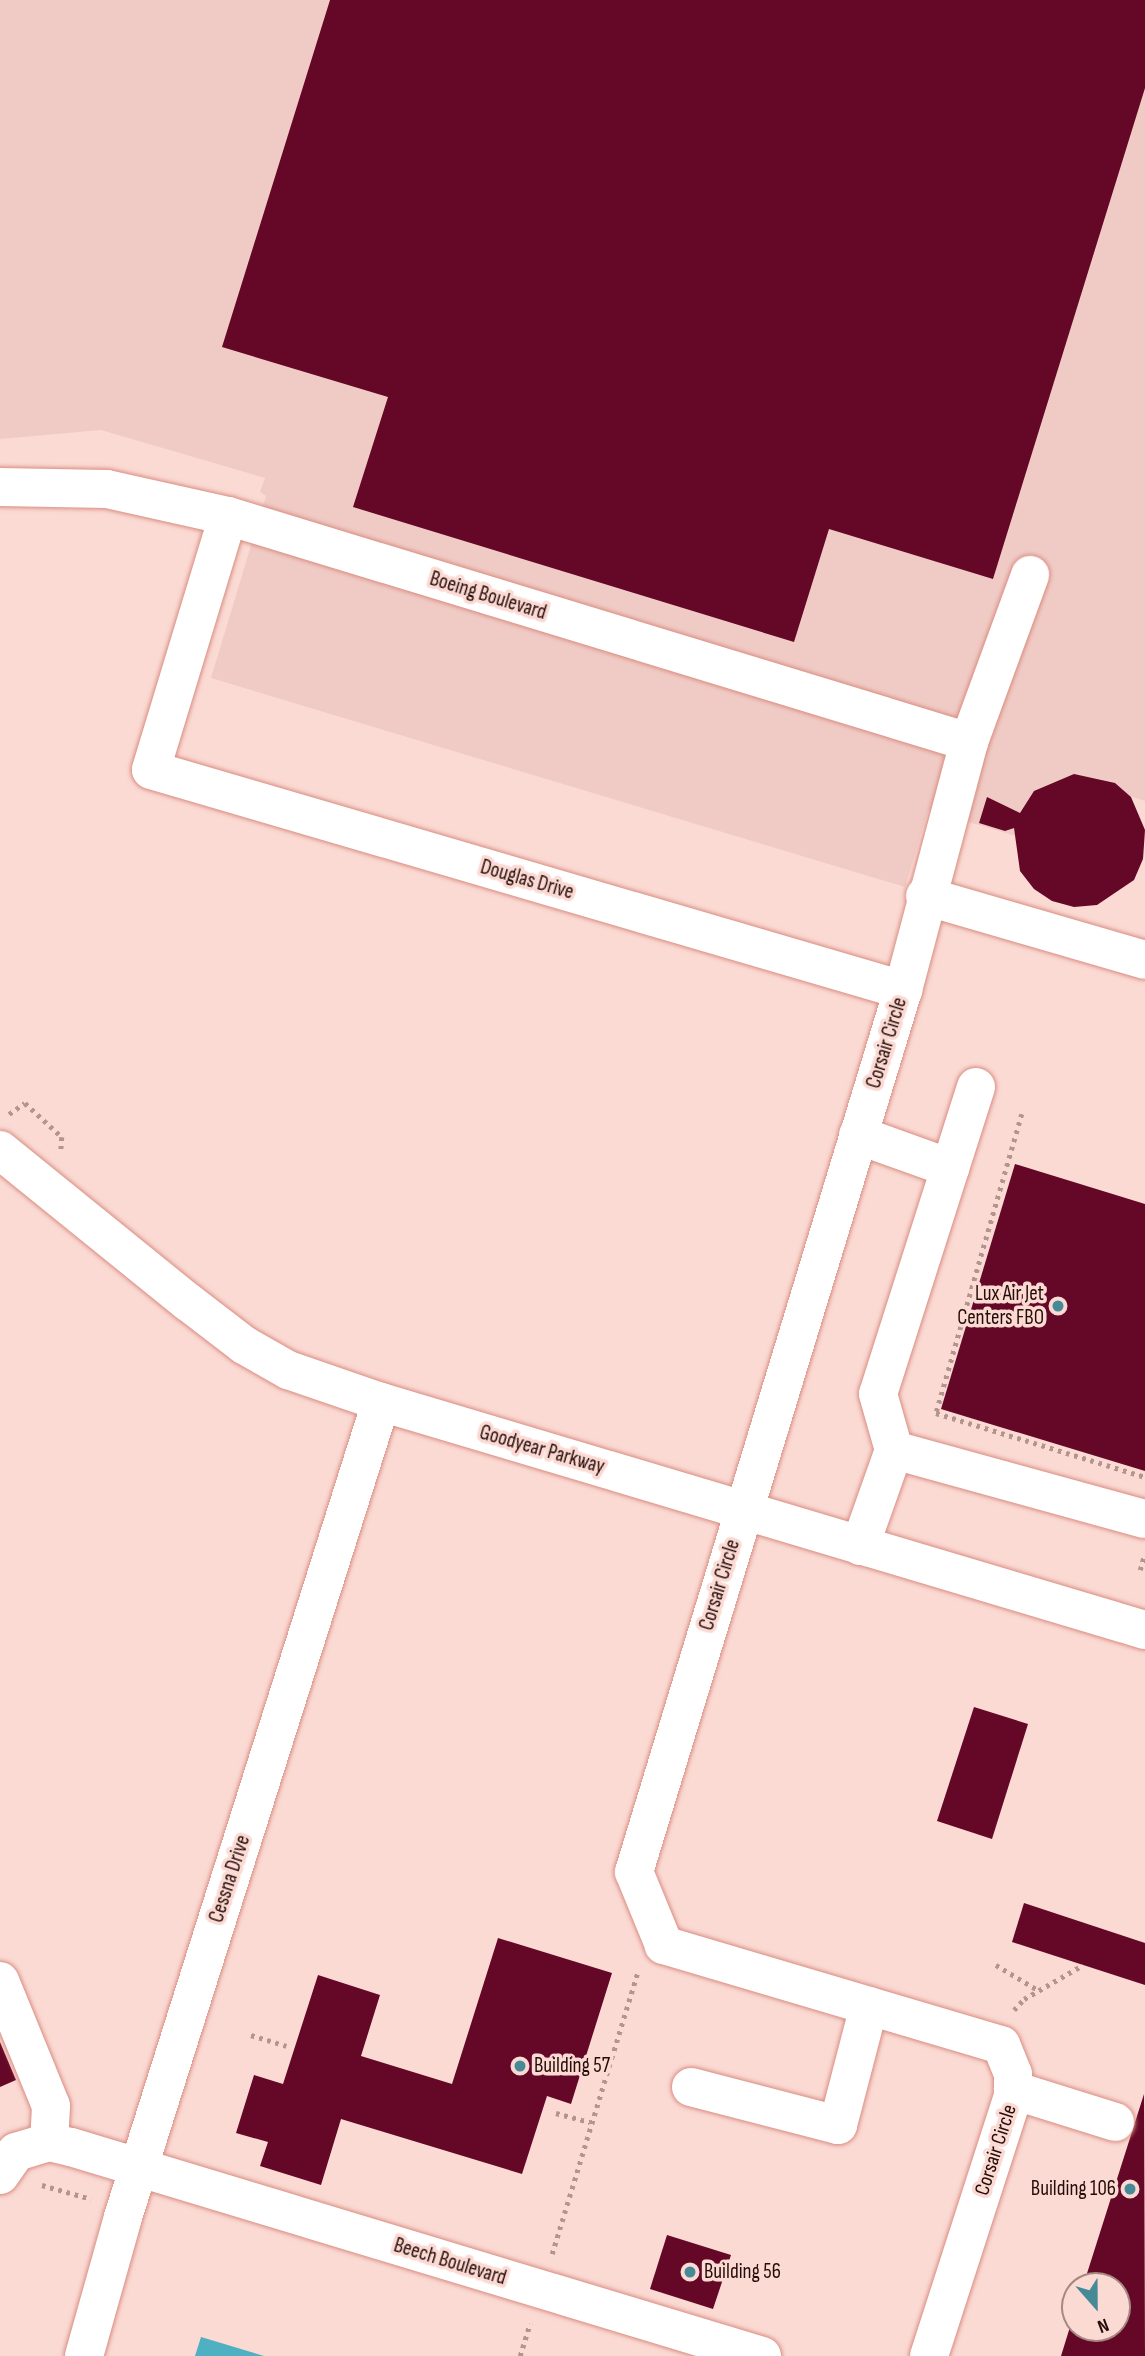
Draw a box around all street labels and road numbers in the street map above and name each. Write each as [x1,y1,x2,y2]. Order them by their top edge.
street label: Boeing Boulevard [427,566,549,626]
street label: Douglas Drive [478,855,576,905]
street label: Corsair Circle [861,994,913,1092]
street label: Goodyear Parkway [477,1420,607,1480]
street label: Corsair Circle [694,1536,746,1634]
street label: Cessna Drive [204,1832,256,1926]
street label: Corsair Circle [970,2102,1022,2198]
street label: Beech Boulevard [391,2233,509,2291]

